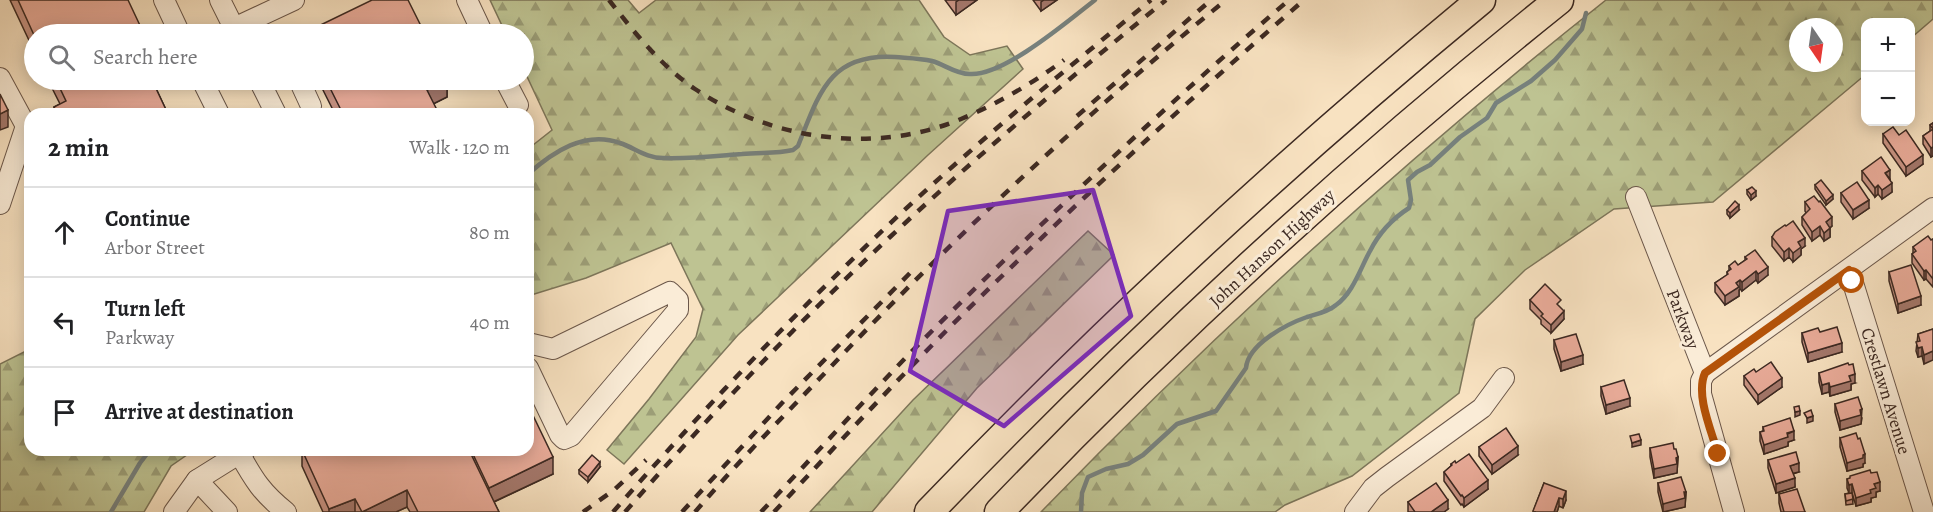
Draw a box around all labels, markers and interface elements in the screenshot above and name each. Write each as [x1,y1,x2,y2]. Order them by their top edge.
north arrow [1789,18,1843,72]
map controls [1861,18,1915,126]
button: + [1861,18,1915,72]
search box [24,24,534,90]
icon: search [45,41,78,74]
text: Search here [93,42,198,72]
button: − [1861,72,1915,126]
text: 2 min [48,130,109,165]
text: Walk · 120 m [409,134,510,161]
street label: John Hanson Highway [1204,183,1341,313]
text: Continue [105,204,190,234]
icon: ahead [48,216,81,249]
text: 80 m [469,219,510,246]
text: Arbor Street [105,234,205,261]
route start [1838,267,1864,293]
street label: Parkway [1661,286,1706,353]
text: Turn left [105,294,185,324]
icon: left [48,306,81,339]
text: 40 m [470,309,510,336]
text: Parkway [105,324,174,351]
street label: Crestlawn Avenue [1855,325,1917,457]
icon: arrive [48,396,81,429]
text: Arrive at destination [105,397,294,427]
route end [1704,440,1730,466]

